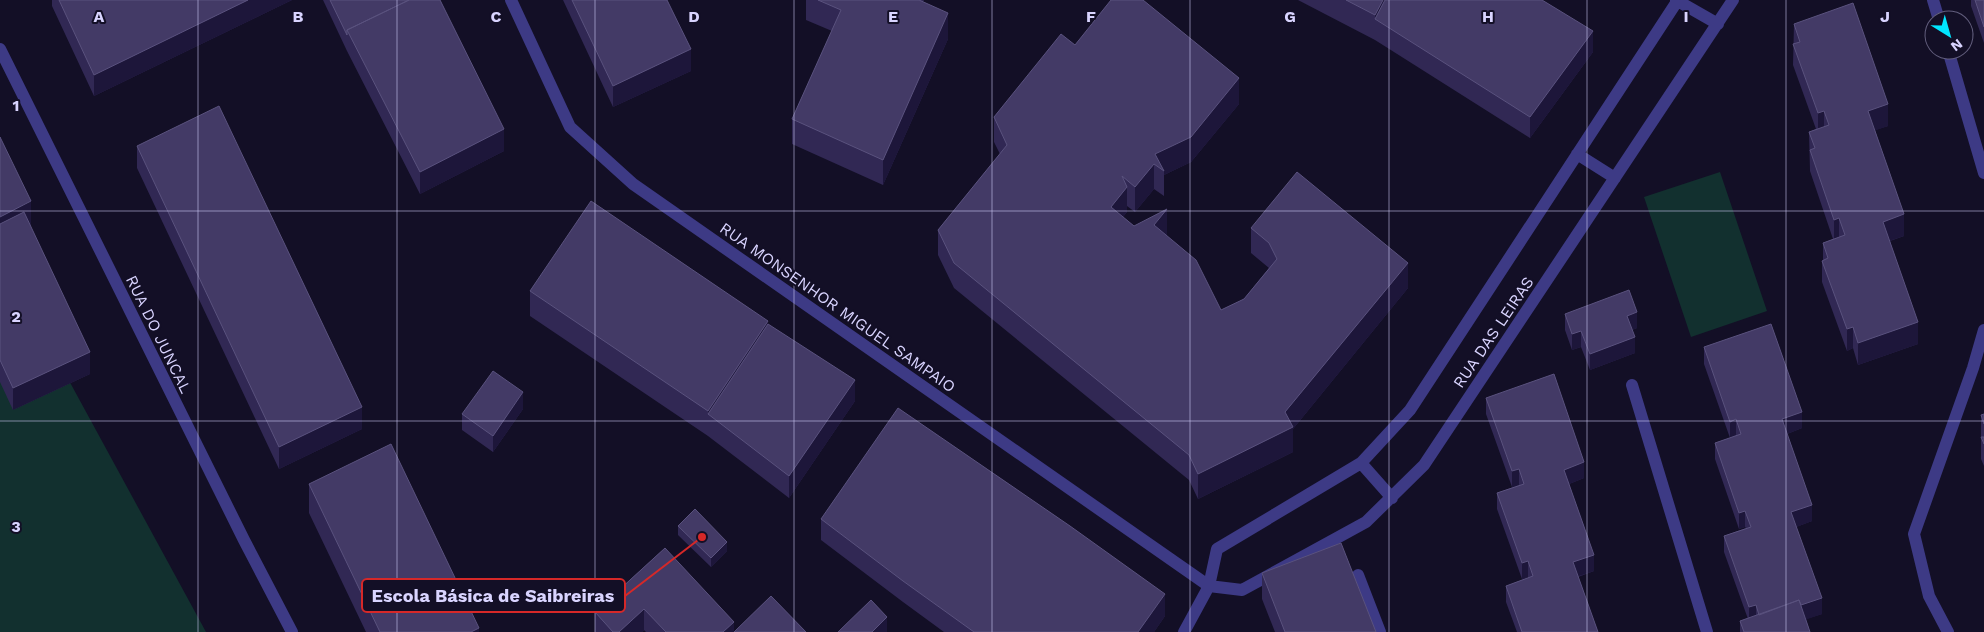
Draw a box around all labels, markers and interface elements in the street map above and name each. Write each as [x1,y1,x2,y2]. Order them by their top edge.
text: A [94,7,105,26]
text: B [293,7,304,26]
text: C [491,7,502,26]
text: D [688,7,700,26]
text: E [888,7,898,26]
text: F [1086,7,1096,26]
text: G [1284,7,1296,26]
text: H [1482,7,1494,26]
text: I [1683,7,1689,26]
text: J [1880,7,1890,26]
north arrow [1924,10,1974,60]
text: N [1948,36,1966,55]
text: 1 [13,96,19,115]
street label: RUA MONSENHOR MIGUEL SAMPAIO [716,218,959,396]
street label: RUA DO JUNCAL [122,272,196,397]
street label: RUA DAS LEIRAS [1449,273,1538,392]
text: 2 [11,307,21,326]
text: 3 [11,517,21,536]
callout: Escola Básica de Saibreiras [362,579,625,612]
text: Escola Básica de Saibreiras [372,585,615,606]

